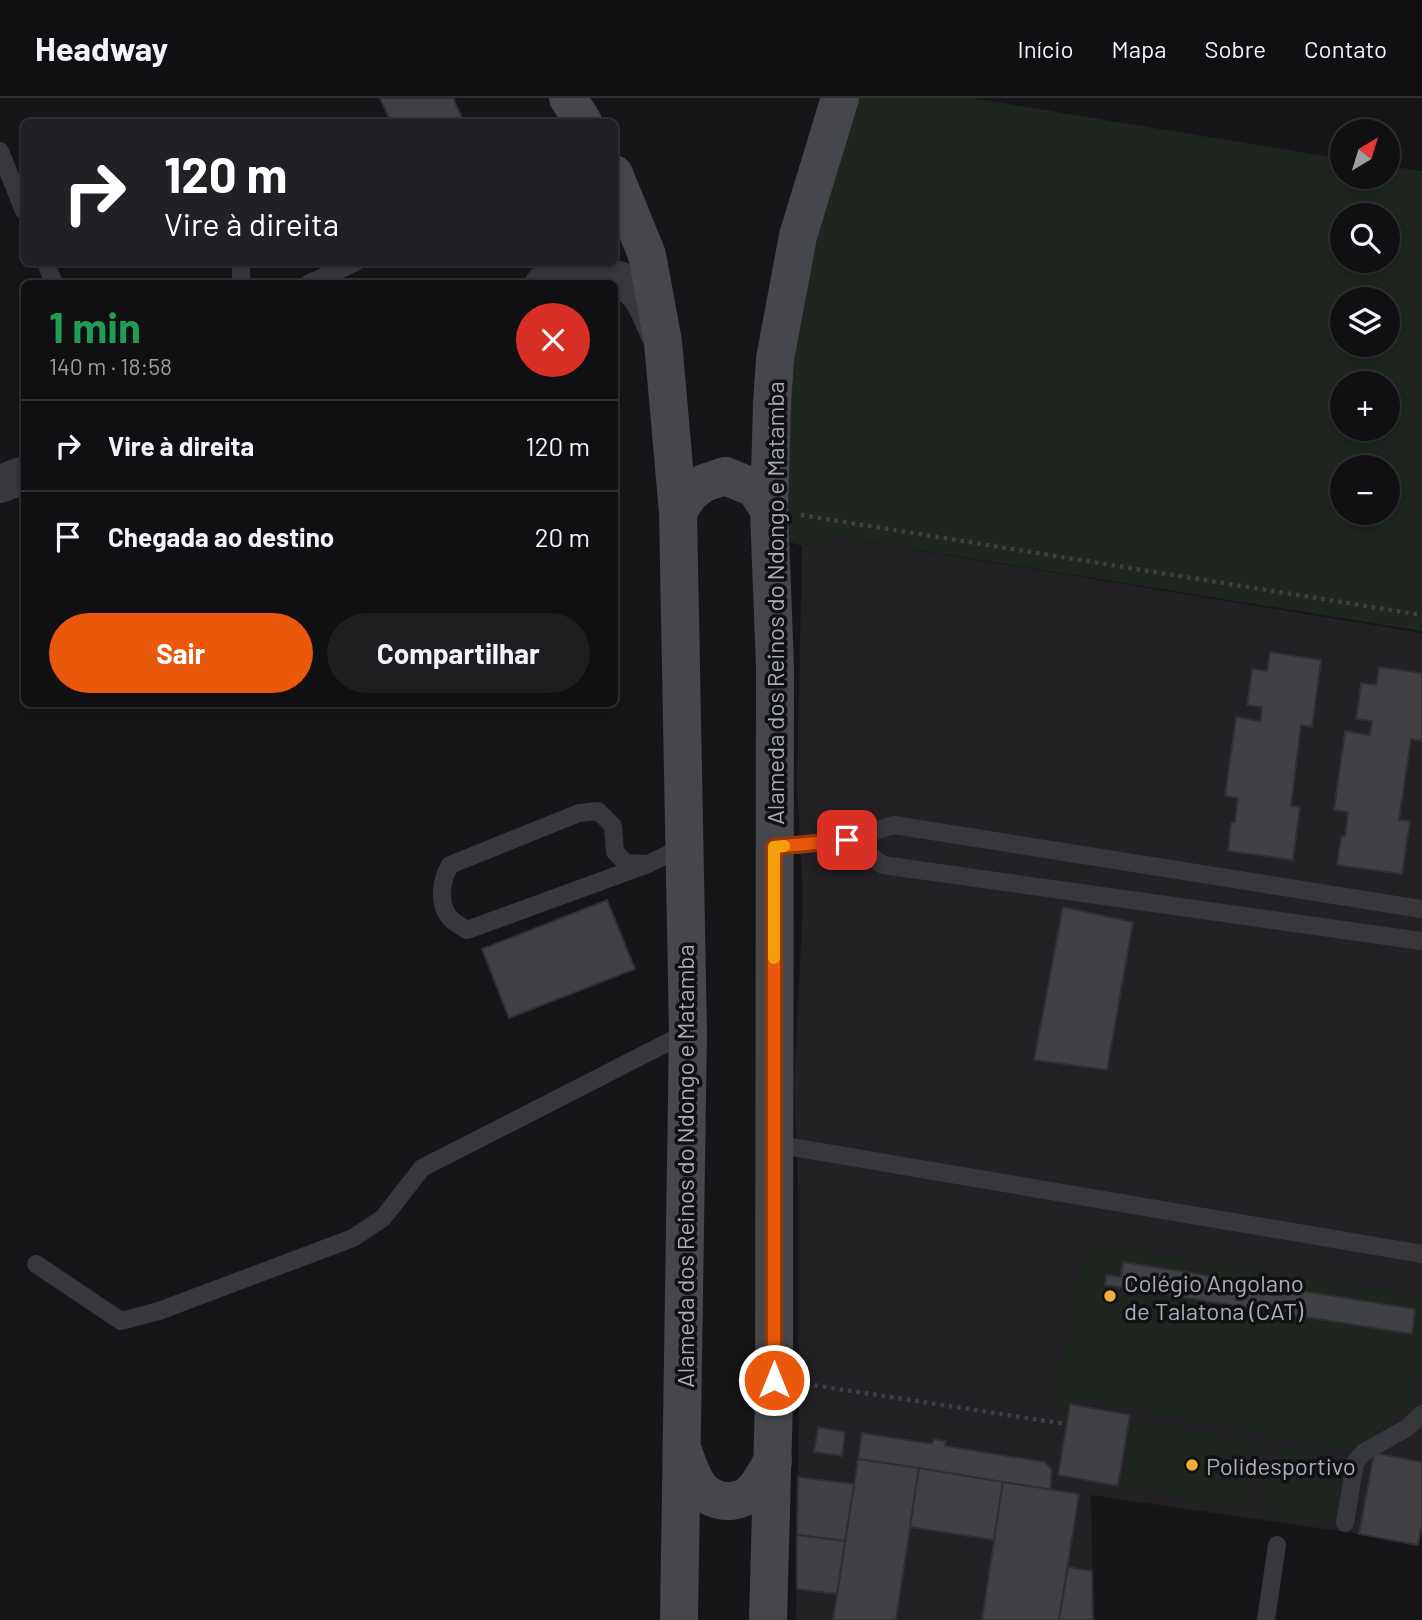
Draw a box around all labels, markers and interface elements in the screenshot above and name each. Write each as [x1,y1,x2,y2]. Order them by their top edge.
text: Headway [35,28,168,68]
text: Início [1018,34,1074,63]
text: Mapa [1112,34,1166,63]
text: Sobre [1204,34,1266,63]
text: Contato [1304,34,1387,63]
north arrow [1330,119,1400,189]
map controls [1330,119,1400,525]
text: 120 m [164,144,287,203]
icon: right [49,147,140,238]
button: search [1330,203,1400,273]
text: Vire à direita [164,204,339,242]
button: layers [1330,287,1400,357]
text: 1 min [49,301,141,351]
button: close [516,303,590,377]
text: 140 m · 18:58 [49,352,172,380]
button: + [1330,371,1400,441]
street label: Alameda dos Reinos do Ndongo e Matamba [760,381,789,825]
icon: right [49,427,87,465]
text: Vire à direita [108,430,254,461]
text: 120 m [526,430,590,461]
button: − [1330,455,1400,525]
icon: arrive [49,518,87,556]
text: Chegada ao destino [108,521,334,552]
text: 20 m [535,521,590,552]
button: Sair [49,613,313,693]
button: Compartilhar [327,613,590,693]
pin [817,810,877,870]
icon: arrive [828,821,866,859]
street label: Alameda dos Reinos do Ndongo e Matamba [670,944,699,1388]
place label: Colégio Angolano de Talatona (CAT) [1124,1268,1304,1325]
marker: Colégio Angolano de Talatona (CAT) [1102,1288,1118,1304]
position arrow [737,1343,811,1417]
place label: Polidesportivo [1206,1451,1356,1480]
marker: Polidesportivo [1184,1457,1200,1473]

